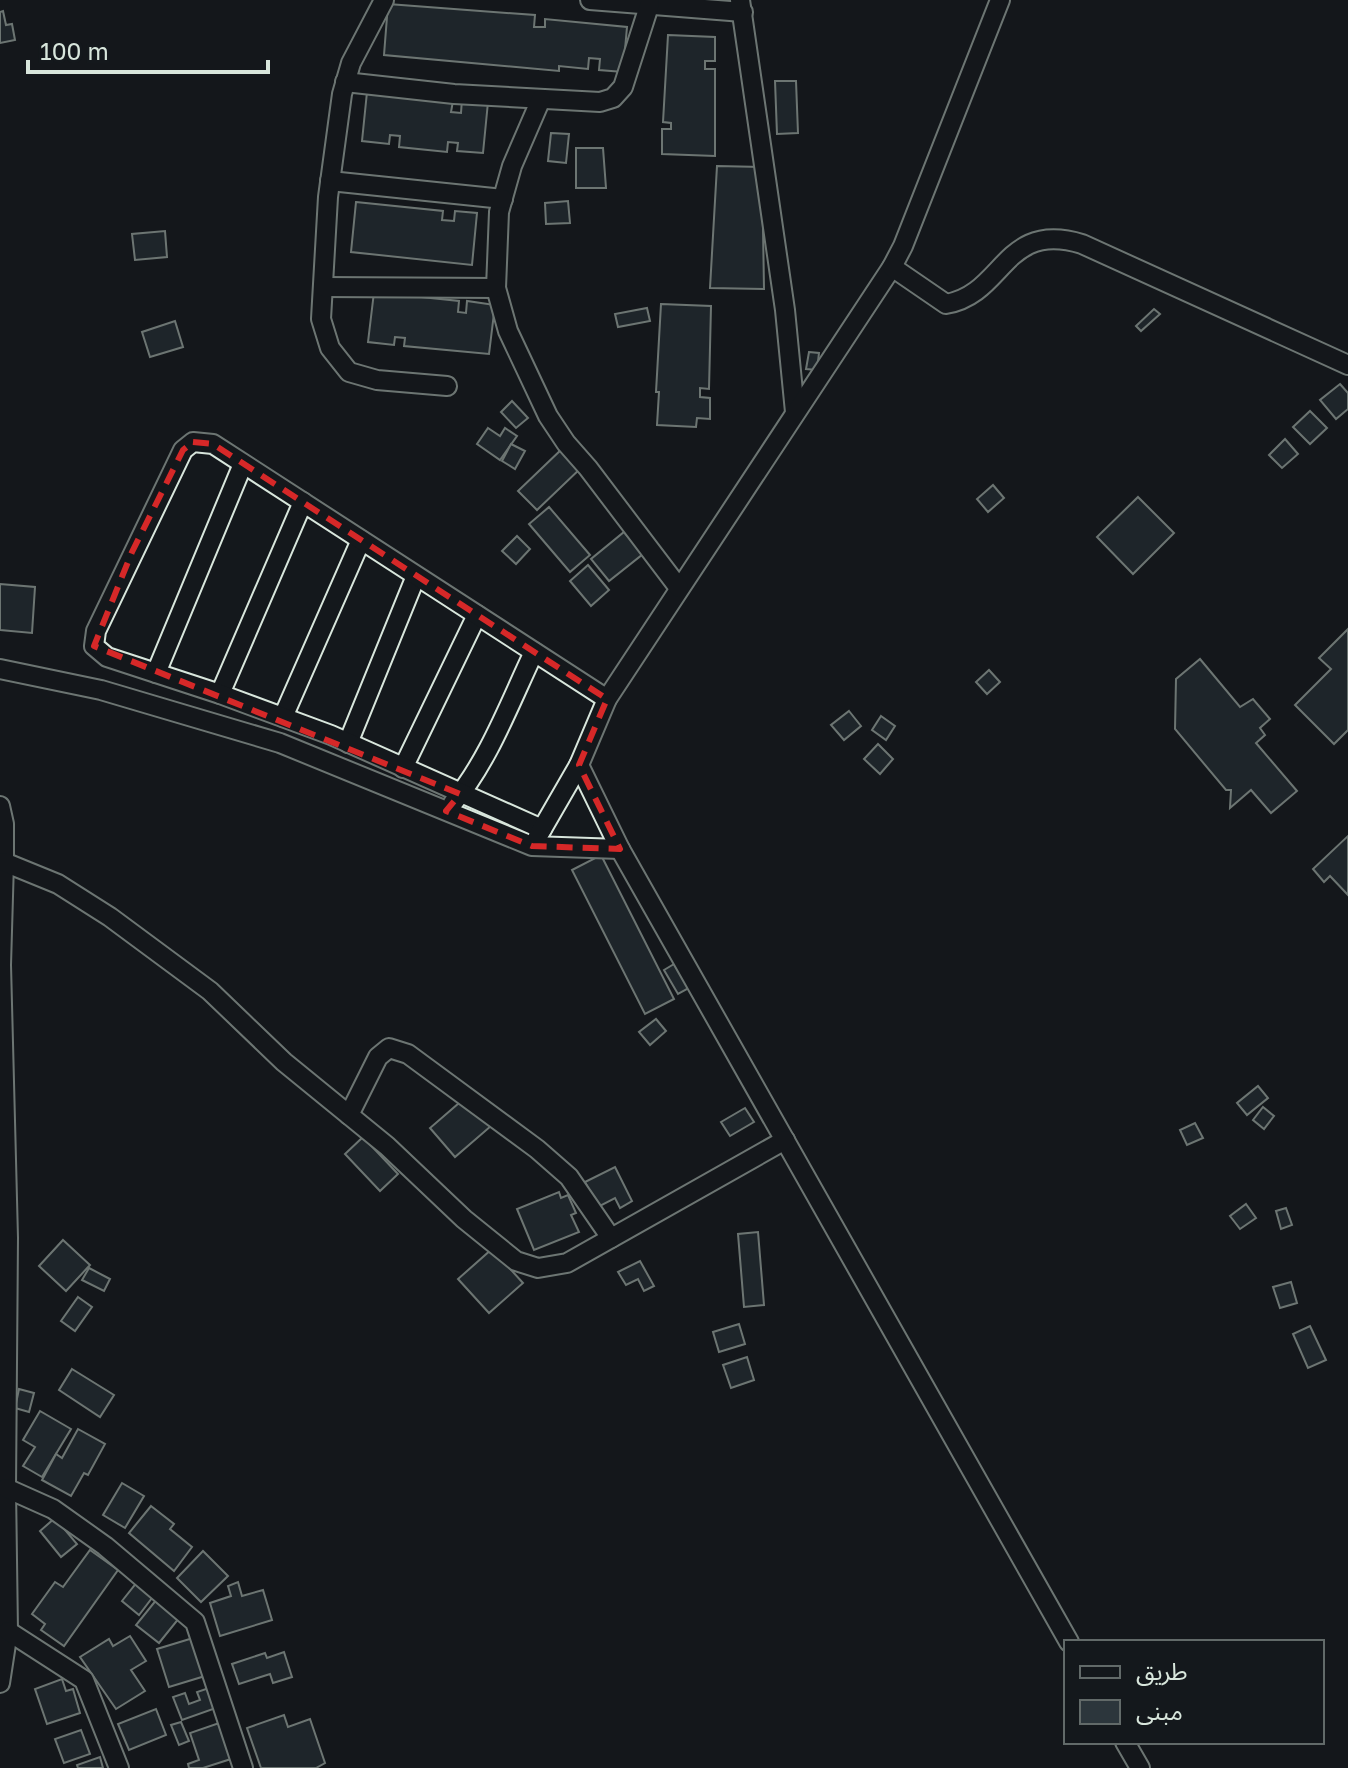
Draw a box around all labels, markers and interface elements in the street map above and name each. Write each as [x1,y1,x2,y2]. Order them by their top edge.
scale bar [28,24,268,74]
text: 100 m [40,36,109,65]
legend [1064,1640,1324,1744]
text: طريق [1136,1656,1188,1687]
text: مبنى [1136,1696,1183,1725]

